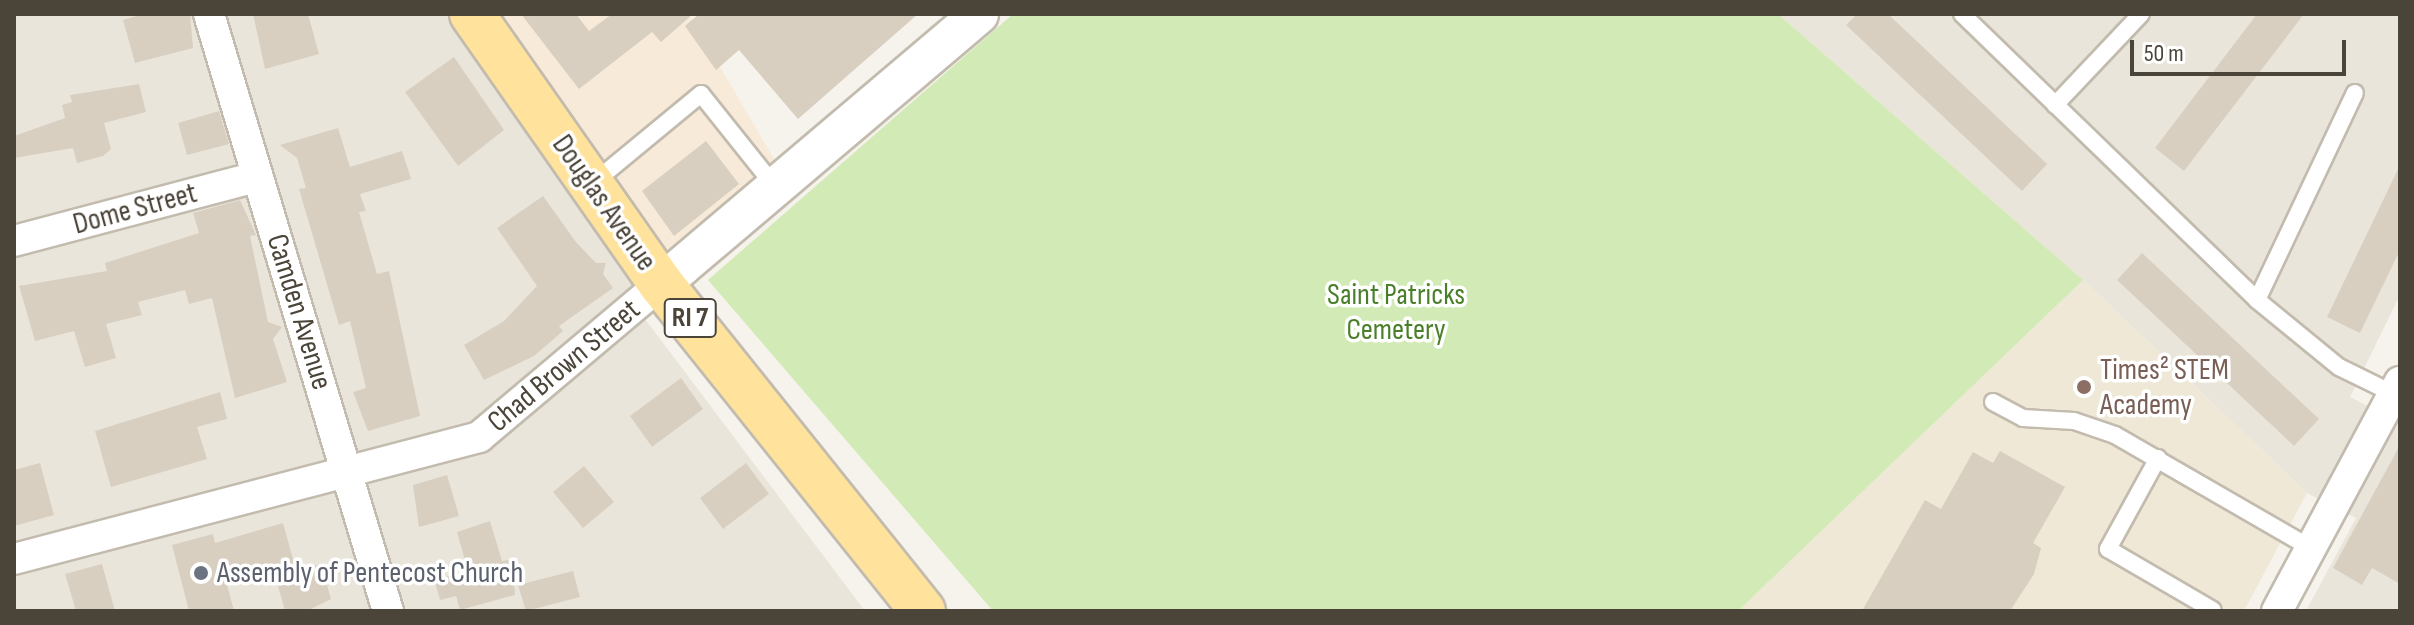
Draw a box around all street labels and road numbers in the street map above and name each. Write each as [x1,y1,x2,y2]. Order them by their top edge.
street label: Douglas Avenue [544,128,664,278]
street label: Dome Street [69,175,201,243]
street label: Camden Avenue [258,230,340,394]
street label: Chad Brown Street [481,292,647,440]
road number: RI 7 [662,294,718,342]

